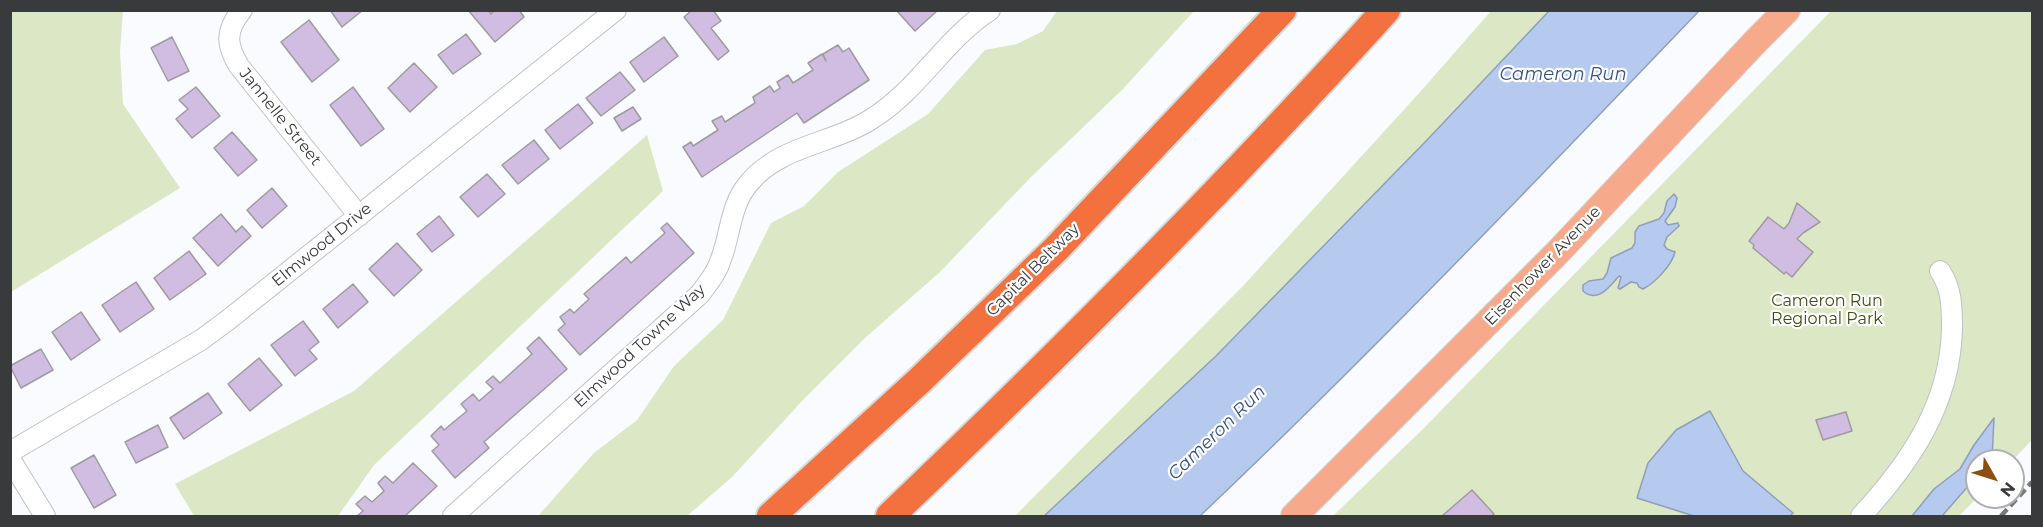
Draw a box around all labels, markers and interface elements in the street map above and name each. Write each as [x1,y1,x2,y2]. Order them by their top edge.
street label: Jannelle Street [235,64,325,170]
water label: Cameron Run [1499,64,1627,86]
street label: Elmwood Drive [268,199,376,291]
street label: Eisenhower Avenue [1481,202,1605,330]
street label: Capital Beltway [983,220,1083,320]
street label: Elmwood Towne Way [570,280,710,412]
park label: Cameron Run Regional Park [1771,291,1883,329]
water label: Cameron Run [1164,381,1270,485]
north arrow [1965,449,2025,509]
text: N [1996,478,2019,500]

